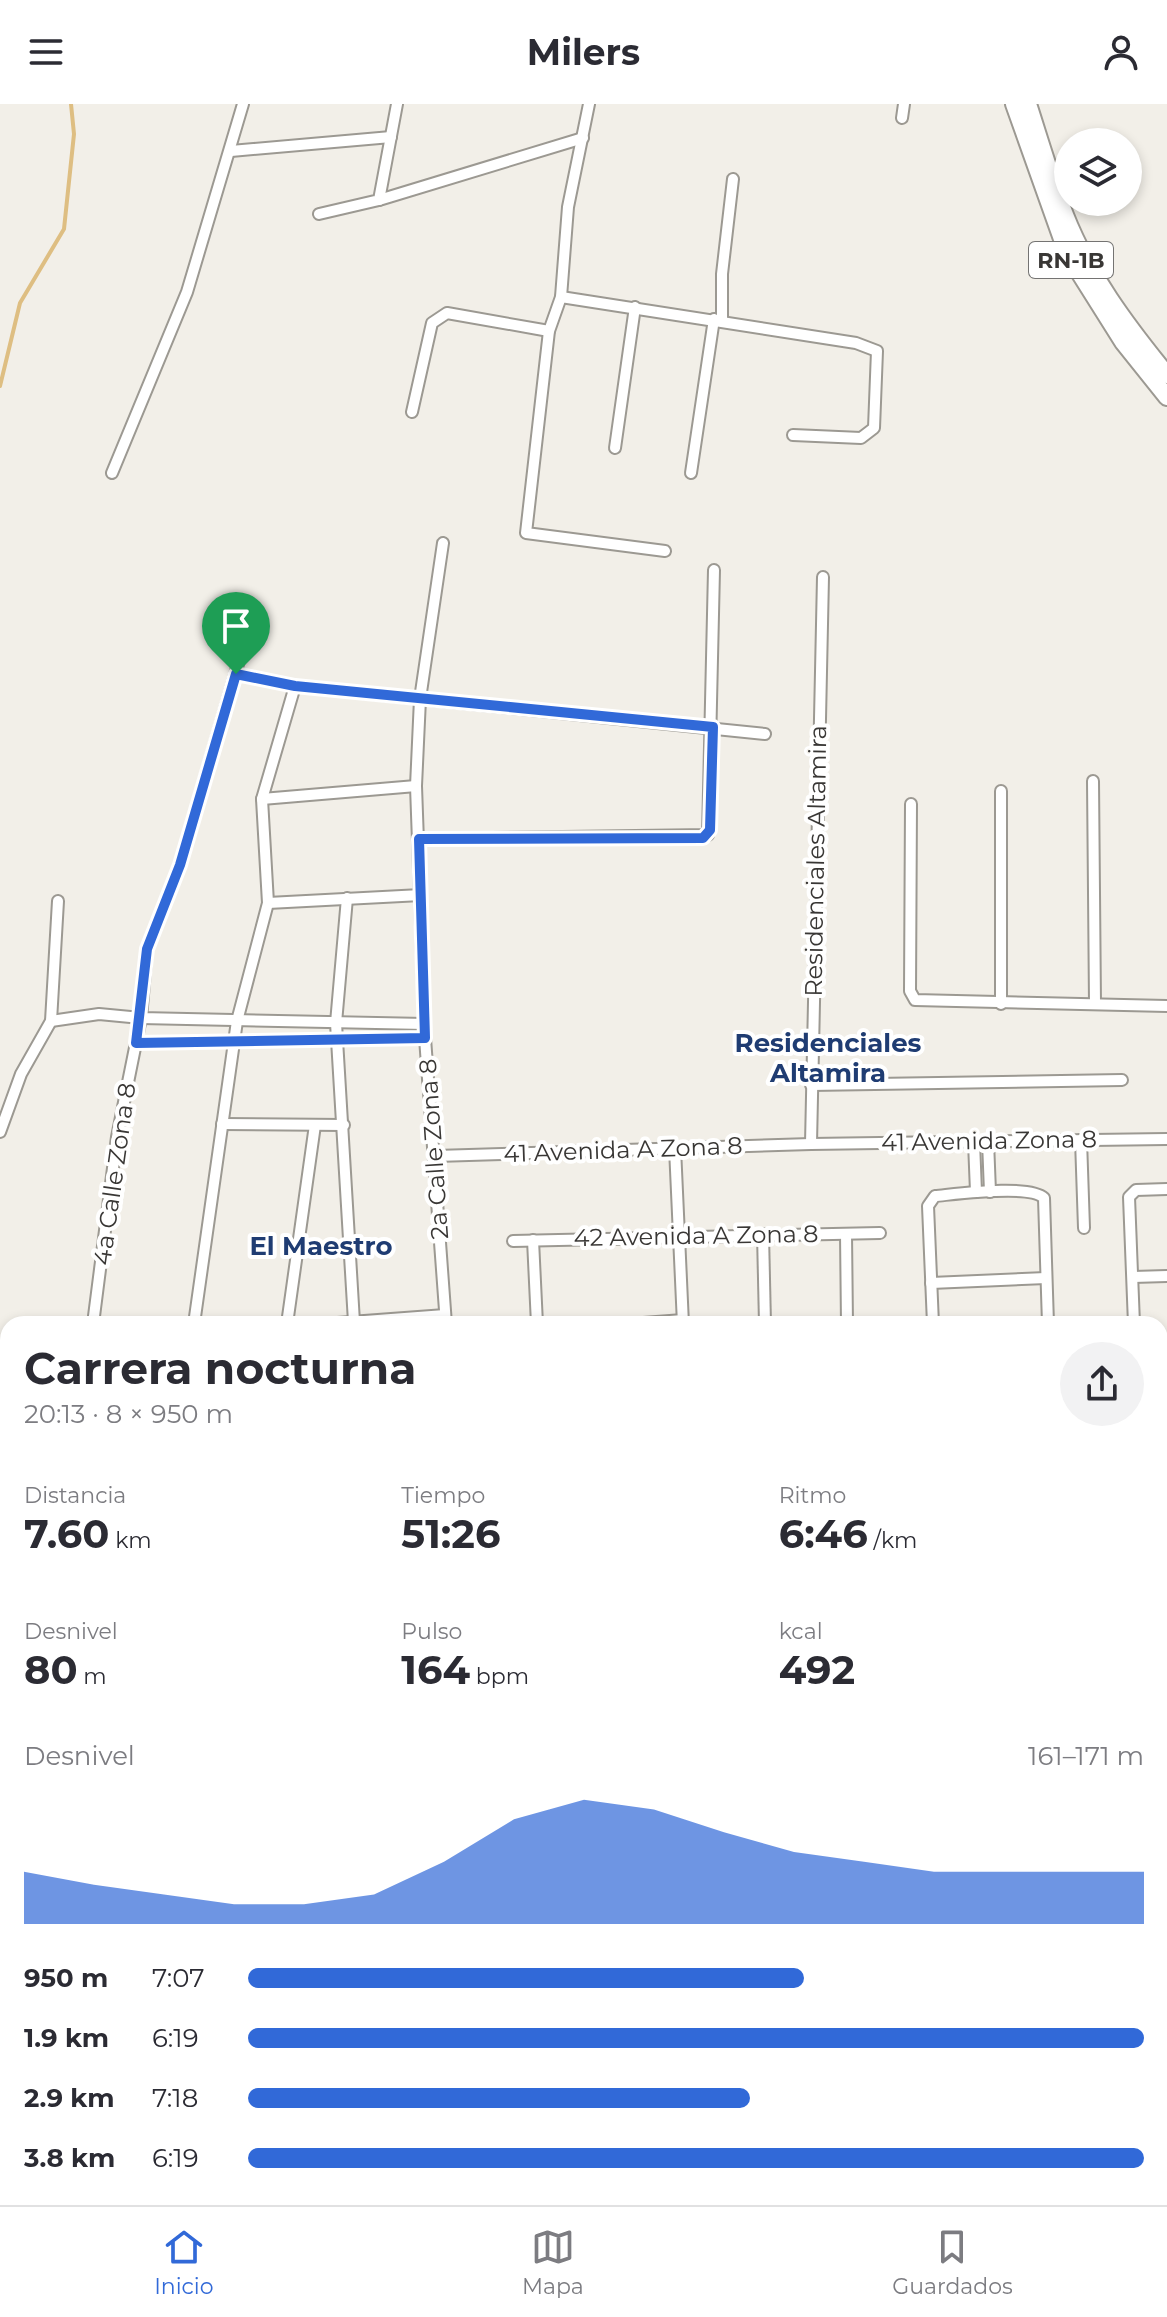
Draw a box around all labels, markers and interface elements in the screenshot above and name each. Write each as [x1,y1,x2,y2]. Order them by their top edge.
icon: menu [24,30,68,74]
text: Milers [527,30,640,74]
icon: person [1099,30,1143,74]
map controls [1054,128,1142,216]
button: layers [1054,128,1142,216]
road number: RN-1B [1029,242,1113,278]
pin [202,592,270,674]
icon: arrive [214,604,258,648]
street label: Residenciales Altamira [799,725,832,997]
district label: Residenciales Altamira [735,1027,922,1089]
street label: 2a Calle Zona 8 [413,1058,454,1240]
street label: 4a Calle Zona 8 [87,1081,142,1267]
street label: 41 Avenida Zona 8 [881,1124,1097,1157]
street label: 41 Avenida A Zona 8 [503,1131,743,1168]
street label: 42 Avenida A Zona 8 [573,1219,819,1252]
district label: El Maestro [249,1230,393,1262]
text: Carrera nocturna [24,1341,416,1395]
button: share [1060,1342,1144,1426]
text: 20:13 · 8 × 950 m [24,1398,233,1430]
text: Distancia [24,1482,126,1509]
text: Tiempo [401,1482,485,1509]
text: Ritmo [779,1482,846,1509]
text: 7.60 [24,1509,109,1558]
text: 51:26 [401,1509,500,1558]
text: 6:46 [779,1509,868,1558]
text: km [109,1527,152,1554]
text: /km [868,1527,917,1554]
text: Desnivel [24,1618,118,1645]
text: Pulso [401,1618,462,1645]
text: kcal [779,1618,823,1645]
text: 80 [24,1645,78,1694]
text: 164 [401,1645,470,1694]
text: 492 [779,1645,855,1694]
text: m [78,1663,107,1690]
text: bpm [470,1663,529,1690]
text: Desnivel [24,1740,135,1772]
text: 161–171 m [1028,1740,1144,1772]
text: 950 m [24,1962,108,1994]
text: 7:07 [152,1962,205,1994]
text: 1.9 km [24,2022,109,2054]
text: 6:19 [152,2022,199,2054]
text: 2.9 km [24,2082,115,2114]
text: 7:18 [152,2082,198,2114]
text: 3.8 km [24,2142,115,2174]
text: 6:19 [152,2142,199,2174]
tab: Inicio [154,2225,214,2300]
tab: Mapa [522,2225,584,2300]
tab: Guardados [892,2225,1013,2300]

